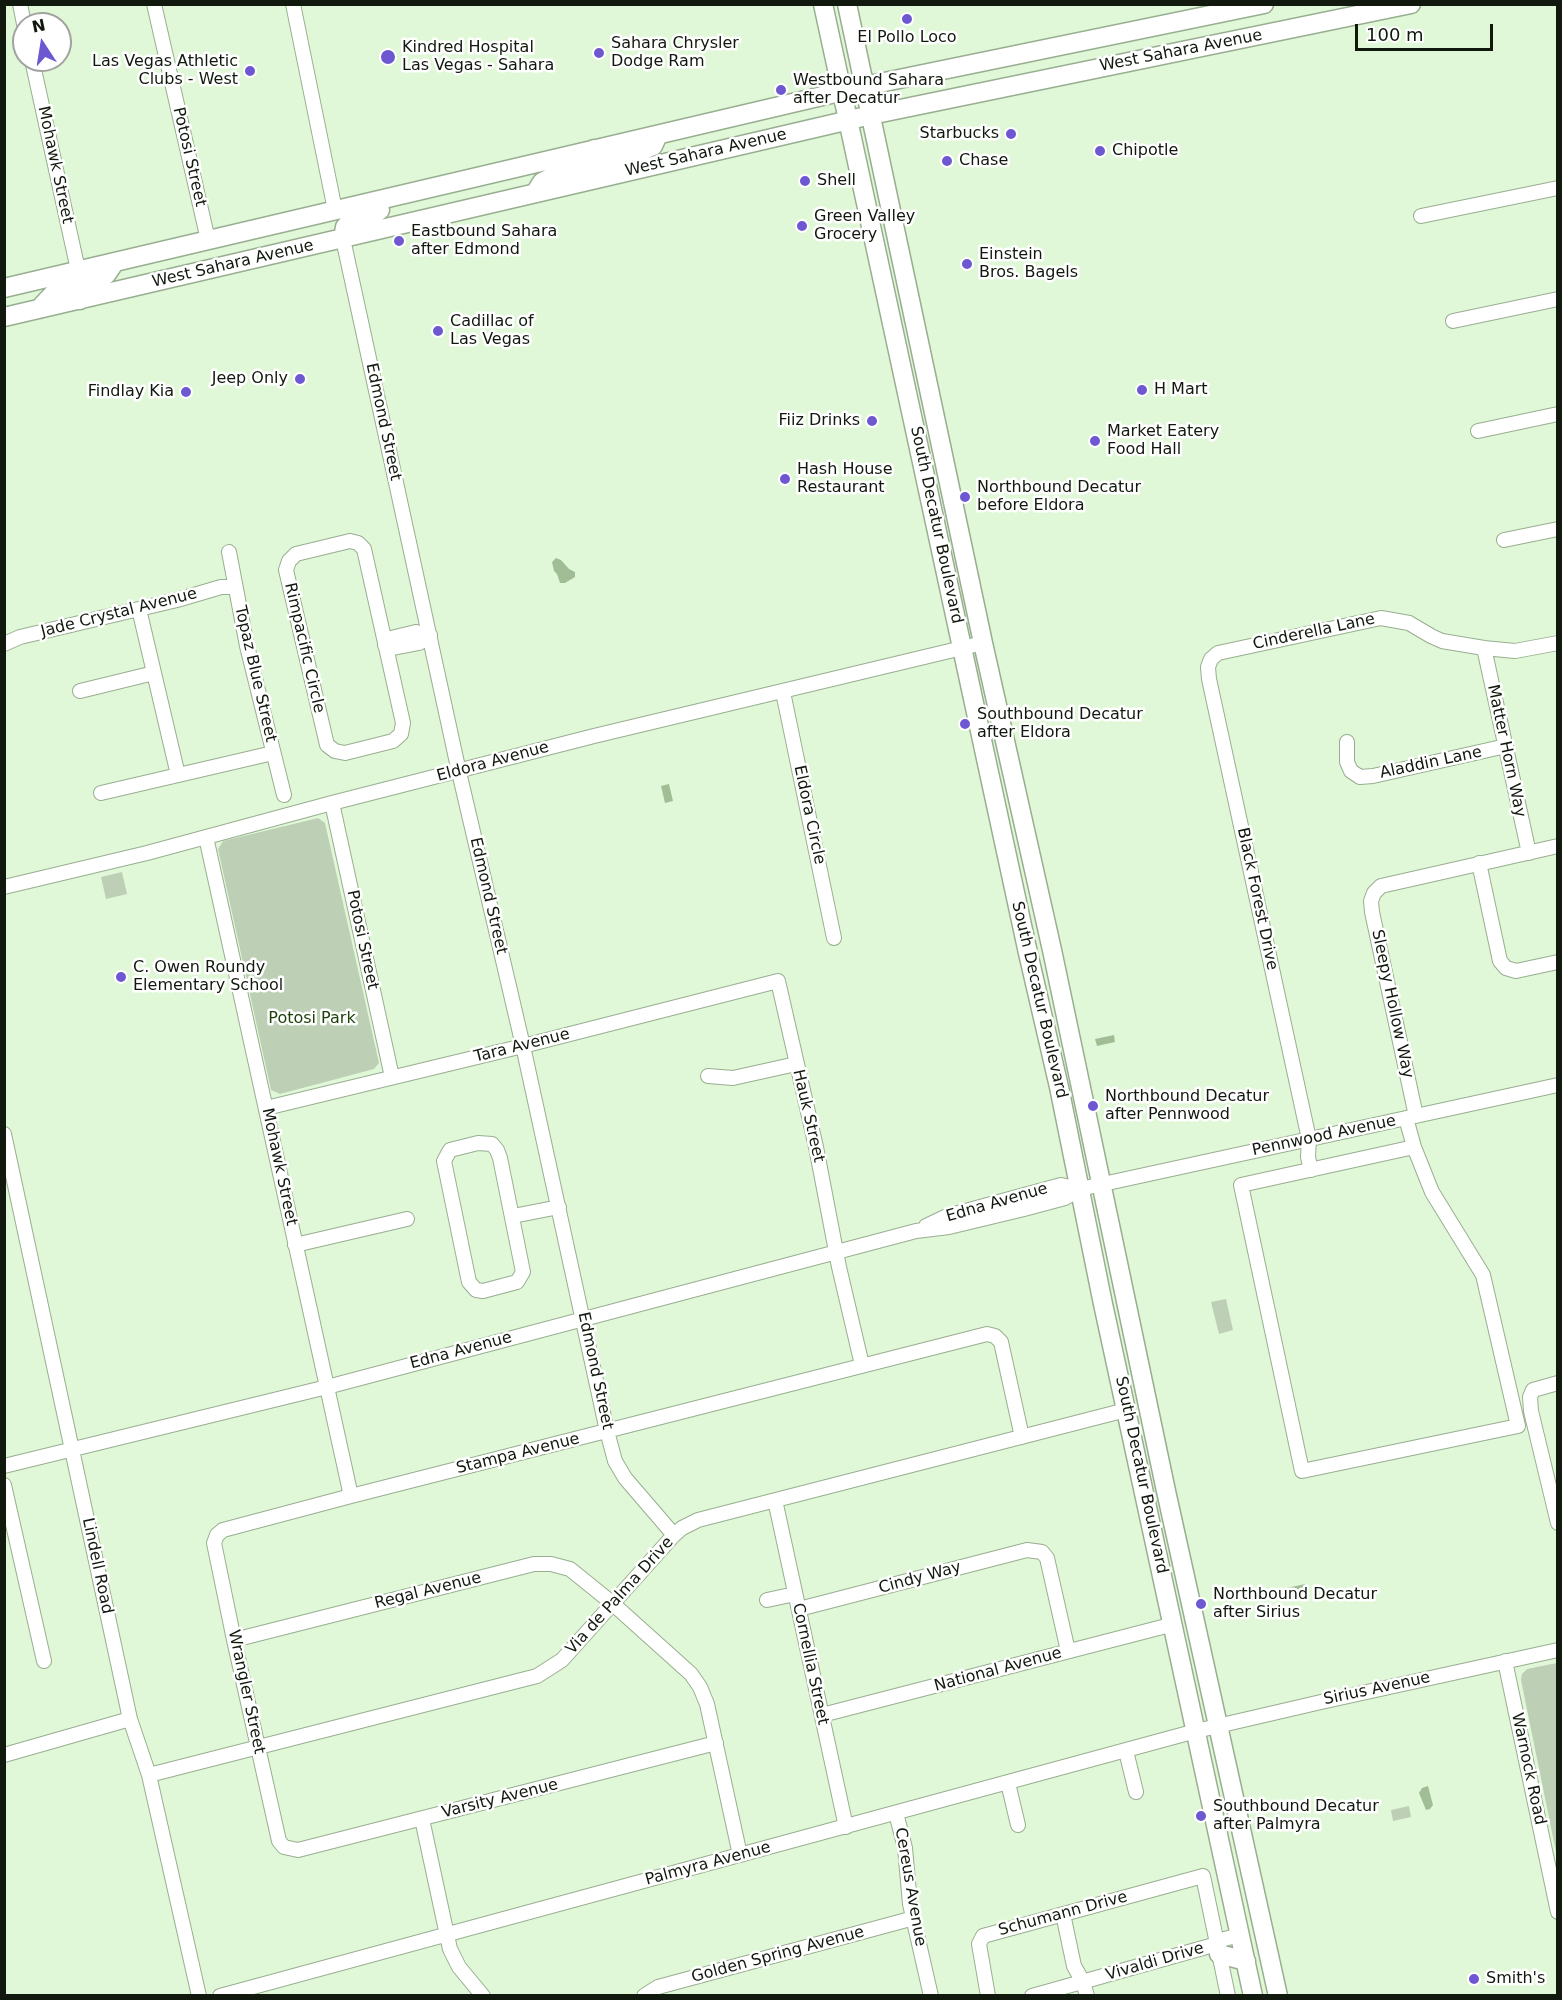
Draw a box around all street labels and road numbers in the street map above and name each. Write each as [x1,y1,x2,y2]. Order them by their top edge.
street label: West Sahara Avenue [1098,26,1264,76]
street label: Mohawk Street [33,105,77,225]
street label: Potosi Street [168,105,210,209]
street label: West Sahara Avenue [623,125,789,181]
street label: West Sahara Avenue [150,236,316,292]
street label: Edmond Street [361,361,405,483]
street label: South Decatur Boulevard [906,425,966,625]
street label: Rimpacific Circle [280,581,328,715]
street label: Jade Crystal Avenue [39,584,199,642]
street label: Topaz Blue Street [230,604,280,744]
street label: Cinderella Lane [1251,610,1377,654]
street label: Matter Horn Way [1483,683,1529,819]
street label: Eldora Avenue [435,738,551,786]
street label: Aladdin Lane [1378,743,1484,783]
street label: Eldora Circle [789,764,829,866]
street label: Black Forest Drive [1233,826,1281,972]
street label: Edmond Street [465,836,511,956]
street label: Potosi Street [342,888,382,992]
street label: South Decatur Boulevard [1007,900,1071,1100]
street label: Sleepy Hollow Way [1367,928,1417,1080]
street label: Tara Avenue [472,1025,572,1067]
street label: Hauk Street [788,1068,828,1164]
street label: Mohawk Street [257,1107,301,1227]
street label: Pennwood Avenue [1250,1111,1398,1161]
street label: Edna Avenue [944,1179,1050,1227]
street label: Edmond Street [573,1310,617,1432]
street label: Edna Avenue [408,1328,514,1374]
street label: South Decatur Boulevard [1111,1375,1171,1575]
street label: Stampa Avenue [454,1429,582,1479]
street label: Lindell Road [77,1516,117,1616]
street label: Via de Palma Drive [562,1533,678,1659]
street label: Cindy Way [877,1558,963,1598]
street label: Regal Avenue [373,1568,483,1614]
street label: Cornellia Street [788,1601,832,1727]
street label: Wrangler Street [223,1628,269,1756]
street label: National Avenue [932,1644,1064,1696]
street label: Sirius Avenue [1322,1668,1432,1710]
street label: Warnock Road [1507,1711,1549,1827]
street label: Varsity Avenue [440,1775,560,1823]
street label: Cereus Avenue [890,1826,930,1948]
street label: Palmyra Avenue [643,1838,773,1890]
street label: Schumann Drive [996,1888,1130,1940]
street label: Golden Spring Avenue [690,1923,866,1987]
street label: Vivaldi Drive [1104,1939,1206,1985]

